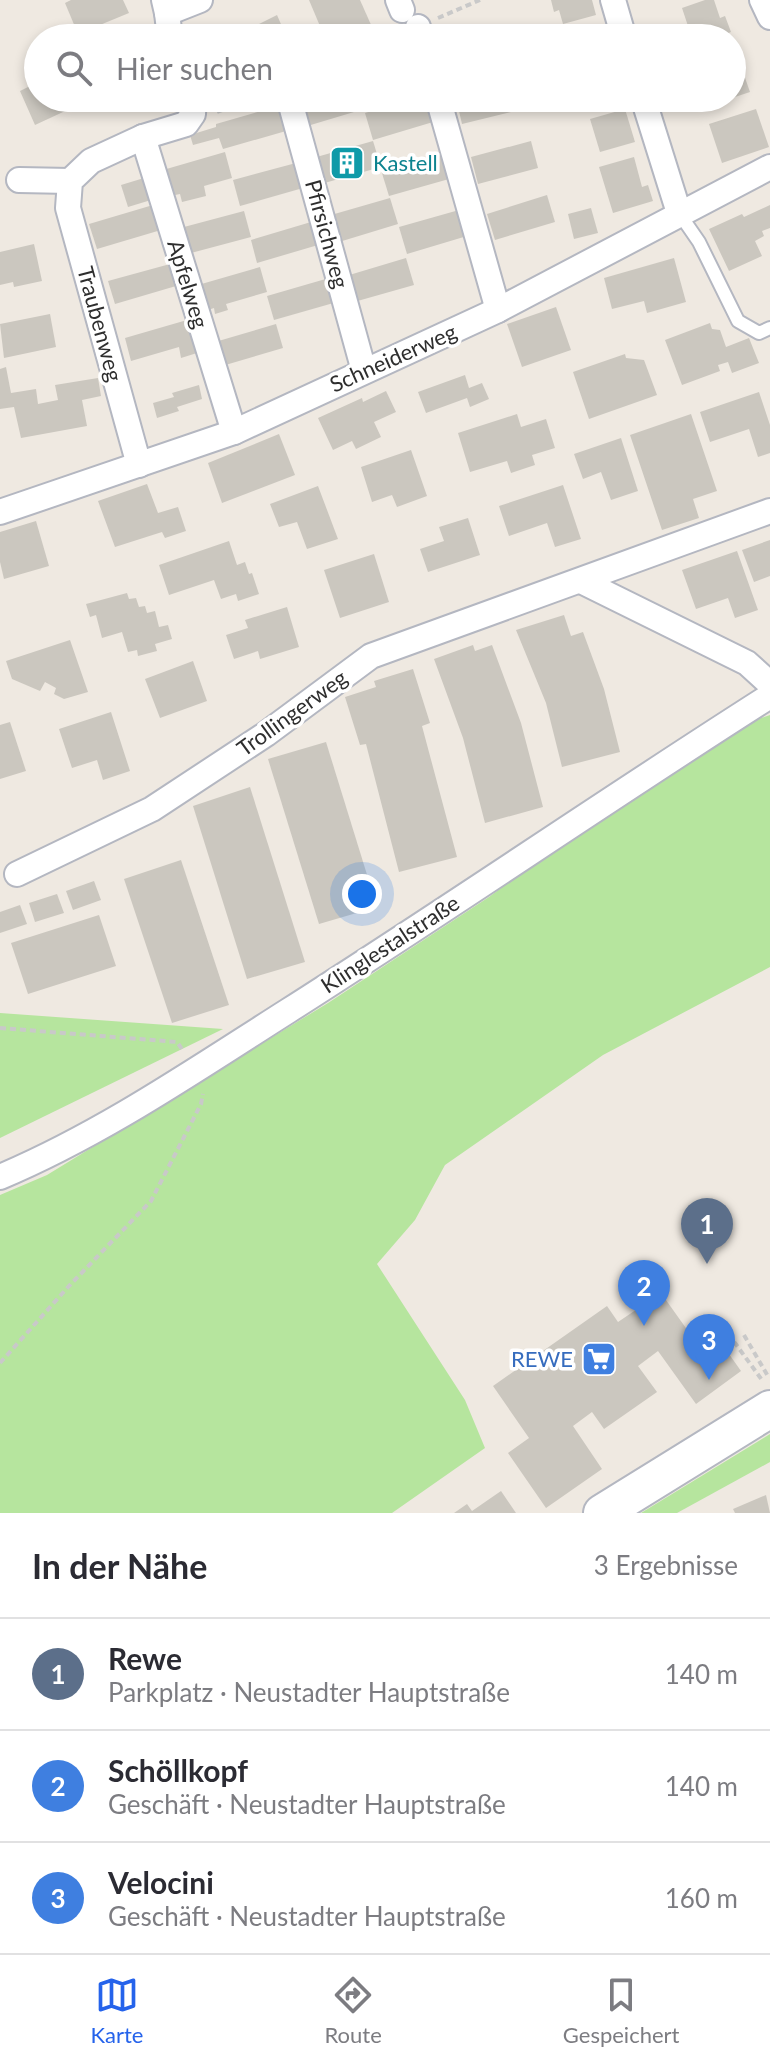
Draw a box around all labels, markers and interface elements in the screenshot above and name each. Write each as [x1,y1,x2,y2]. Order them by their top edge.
search box [24,24,746,112]
icon: search [52,46,96,90]
text: Hier suchen [116,50,273,86]
building icon: Kastell [328,144,366,182]
place label: Kastell [373,149,438,176]
street label: Pfirsichweg [300,177,355,291]
street label: Apfelweg [162,236,215,331]
street label: Traubenweg [72,263,129,384]
street label: Schneiderweg [325,318,460,398]
street label: Trollingerweg [231,664,352,762]
your location [342,874,382,914]
street label: Klinglestalstraße [315,889,464,998]
pin: 1 [681,1198,733,1264]
pin: 2 [618,1260,670,1326]
pin: 3 [683,1314,735,1380]
supermarket icon: REWE [580,1340,618,1378]
place label: REWE [511,1345,573,1372]
text: In der Nähe [32,1545,207,1586]
text: 3 Ergebnisse [594,1549,738,1581]
text: Rewe [108,1640,182,1676]
text: 1 [50,1658,66,1690]
text: 140 m [665,1658,738,1690]
text: Parkplatz · Neustadter Hauptstraße [108,1676,510,1708]
text: Schöllkopf [108,1752,248,1788]
text: 2 [50,1770,66,1802]
text: 140 m [665,1770,738,1802]
text: Geschäft · Neustadter Hauptstraße [108,1788,506,1820]
text: Velocini [108,1864,214,1900]
text: 3 [50,1882,66,1914]
text: 160 m [665,1882,738,1914]
text: Geschäft · Neustadter Hauptstraße [108,1900,506,1932]
tab: Karte [91,1973,143,2048]
tab: Route [325,1973,382,2048]
tab: Gespeichert [563,1973,679,2048]

